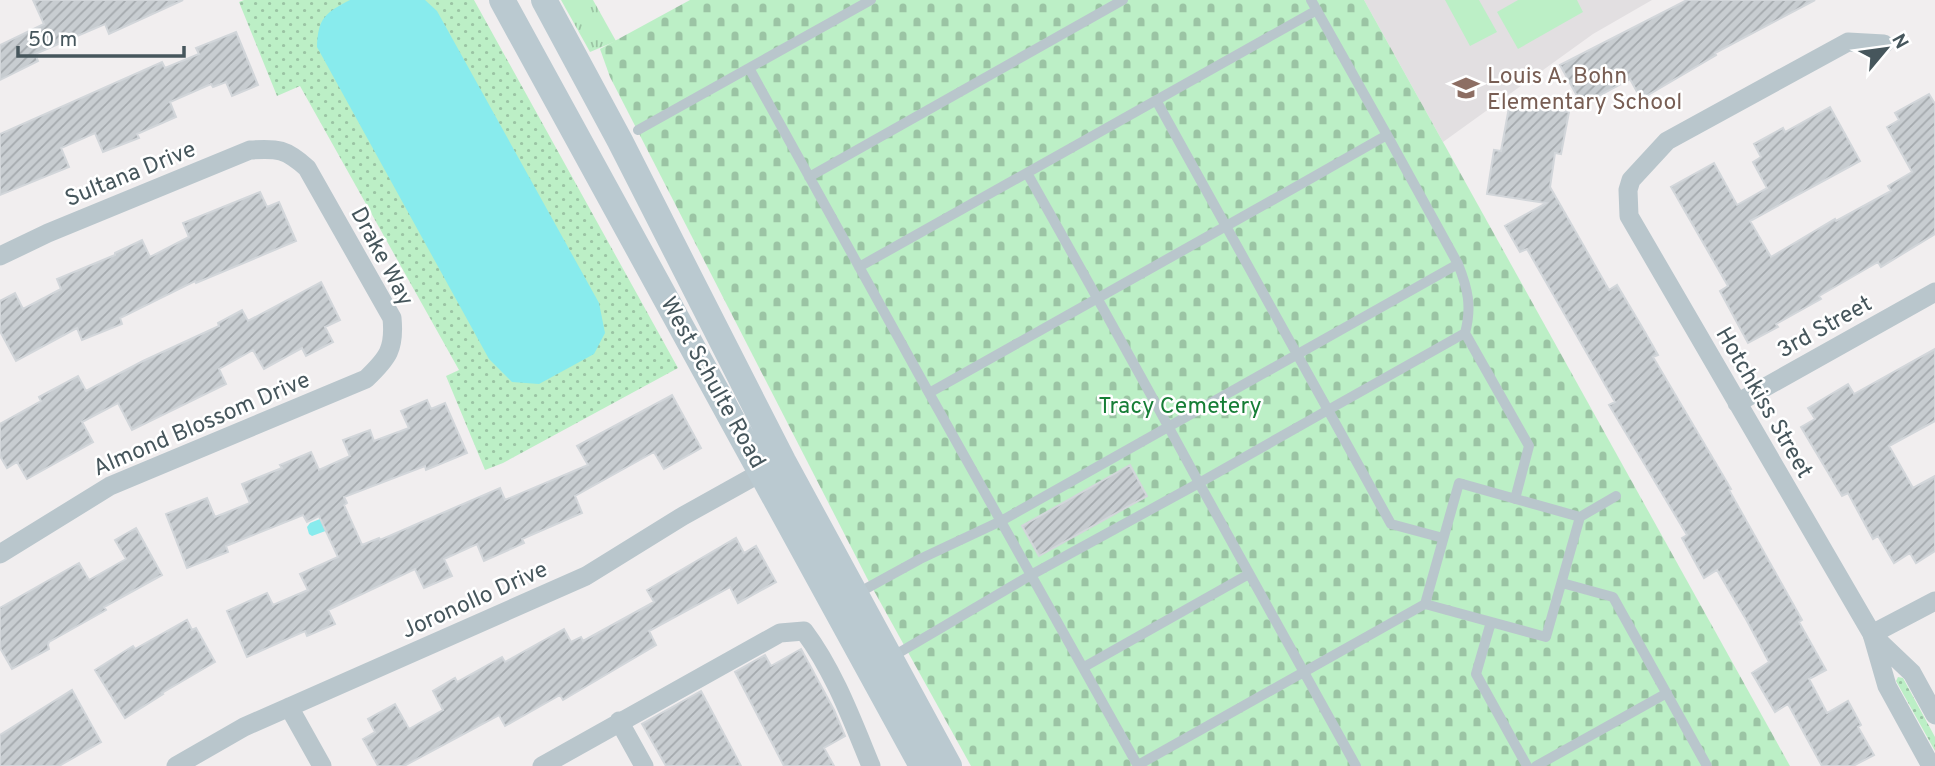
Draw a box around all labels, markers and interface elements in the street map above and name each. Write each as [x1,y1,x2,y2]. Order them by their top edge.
scale bar [18,14,184,58]
north arrow [1851,14,1921,84]
text: 50 m [28,27,77,54]
text: N [1885,30,1913,54]
place label: Louis A. Bohn Elementary School [1487,63,1682,118]
school or university icon: Louis A. Bohn Elementary School [1451,73,1481,103]
street label: Sultana Drive [61,136,201,215]
street label: Drake Way [343,203,419,312]
street label: 3rd Street [1773,290,1878,366]
street label: West Schulte Road [653,292,771,474]
street label: Hotchkiss Street [1708,322,1818,484]
street label: Almond Blossom Drive [89,366,315,484]
park label: Tracy Cemetery [1098,393,1262,422]
street label: Joronollo Drive [397,556,553,647]

